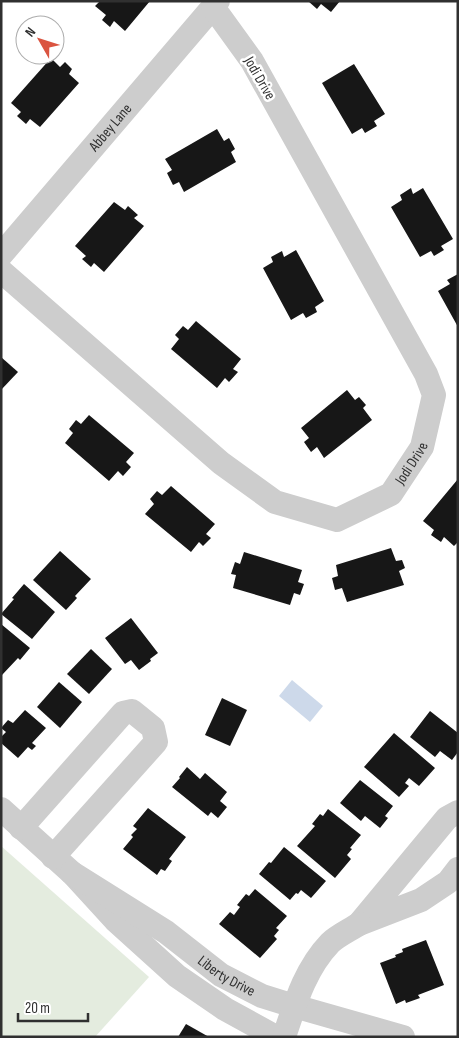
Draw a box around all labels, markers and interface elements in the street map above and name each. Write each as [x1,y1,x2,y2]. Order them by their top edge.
north arrow [15,15,65,65]
text: N [21,24,39,40]
street label: Jodi Drive [239,52,280,103]
street label: Abbey Lane [84,100,136,156]
street label: Jodi Drive [390,441,433,489]
street label: Liberty Drive [194,951,258,1001]
scale bar [18,990,88,1022]
text: 20 m [25,999,50,1018]

